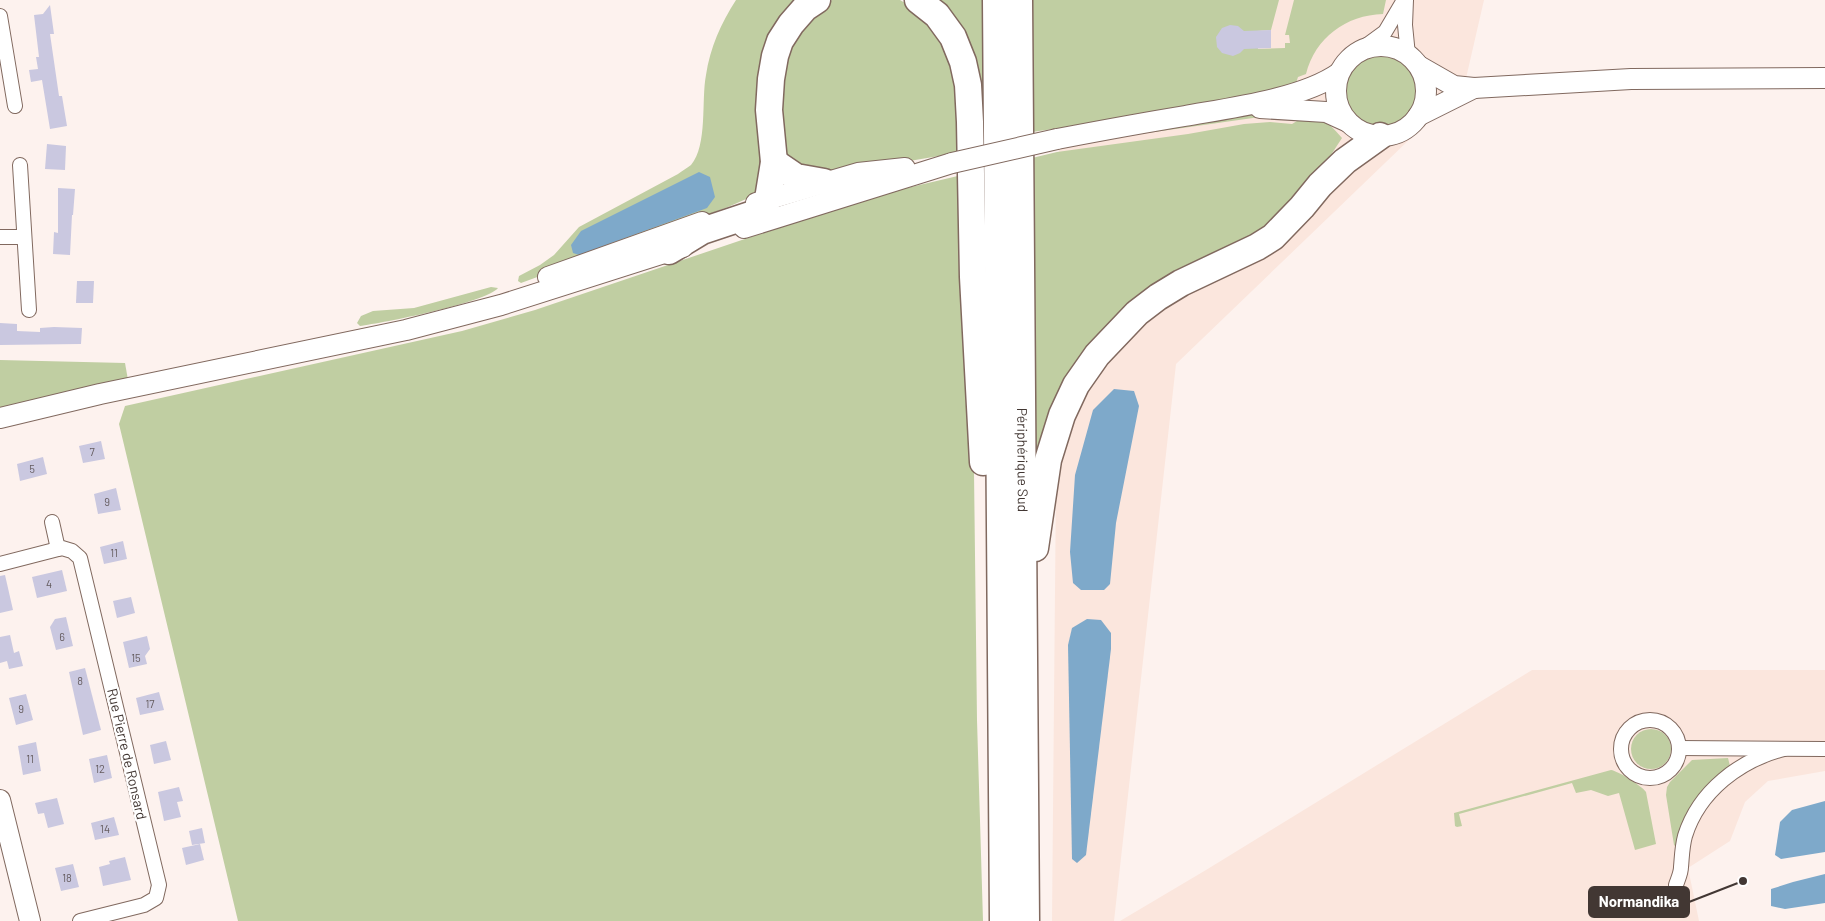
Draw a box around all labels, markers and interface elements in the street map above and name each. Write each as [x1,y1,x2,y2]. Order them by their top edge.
street label: Périphérique Sud [1014,408,1032,512]
house number: 7 [89,445,95,458]
house number: 5 [29,462,35,475]
house number: 9 [104,495,110,508]
house number: 11 [110,546,118,559]
house number: 4 [46,577,52,590]
house number: 6 [59,630,65,643]
house number: 15 [131,651,141,664]
house number: 8 [77,674,83,687]
street label: Rue Pierre de Ronsard [104,687,151,821]
house number: 17 [145,697,155,710]
house number: 9 [18,702,24,715]
house number: 11 [26,752,34,765]
house number: 12 [95,762,105,775]
house number: 14 [100,822,110,835]
house number: 18 [62,871,72,884]
callout: Normandika [1589,887,1689,917]
text: Normandika [1599,892,1679,910]

